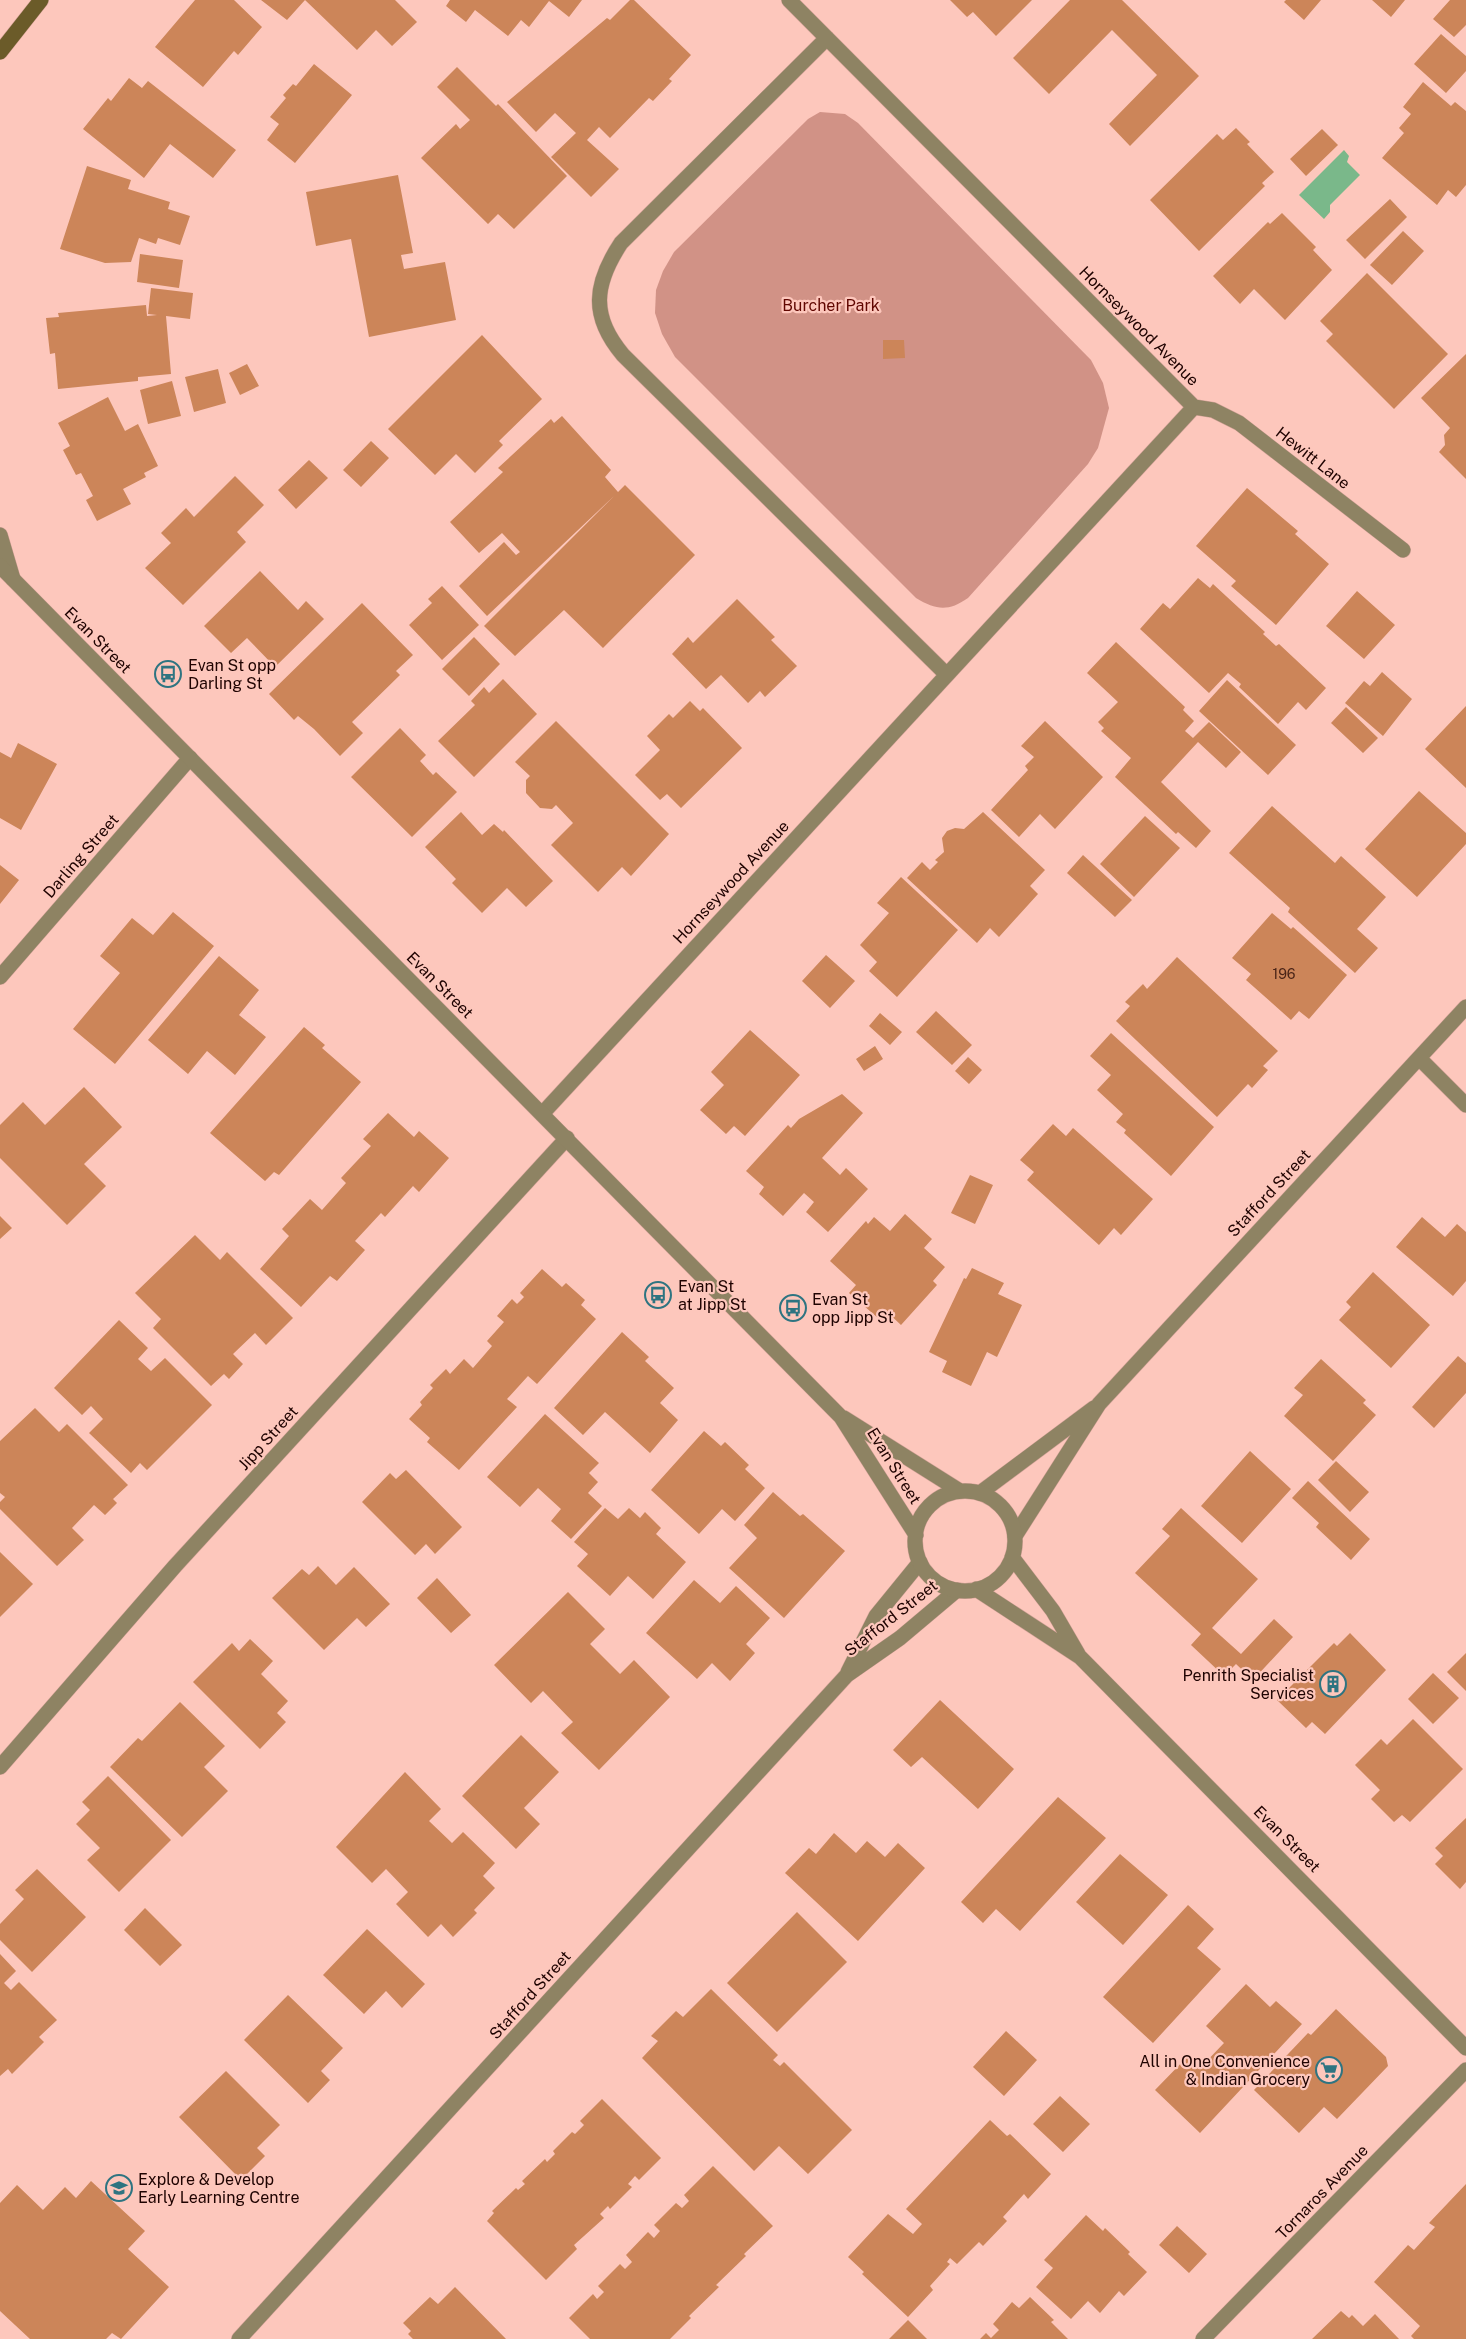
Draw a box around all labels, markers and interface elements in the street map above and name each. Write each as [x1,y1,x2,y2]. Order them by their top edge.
street label: Hornseywood Avenue [1075,262,1203,390]
park label: Burcher Park [782,296,880,315]
street label: Hewitt Lane [1272,423,1354,493]
street label: Evan Street [61,603,135,677]
place label: Evan St opp Darling St [188,656,276,693]
bus stop icon: Evan St opp Darling St [153,659,183,689]
street label: Darling Street [39,810,123,902]
street label: Hornseywood Avenue [669,817,793,947]
street label: Evan Street [403,948,477,1022]
house number: 196 [1272,966,1296,982]
street label: Stafford Street [1224,1145,1314,1241]
place label: Evan St at Jipp St [678,1277,746,1314]
bus stop icon: Evan St at Jipp St [643,1280,673,1310]
place label: Evan St opp Jipp St [812,1290,894,1327]
bus stop icon: Evan St opp Jipp St [778,1293,808,1323]
street label: Jipp Street [234,1402,302,1474]
street label: Evan Street [863,1424,925,1508]
street label: Stafford Street [841,1576,941,1660]
place label: Penrith Specialist Services [1183,1666,1314,1703]
building icon: Penrith Specialist Services [1318,1669,1348,1699]
street label: Evan Street [1250,1802,1324,1876]
street label: Stafford Street [485,1947,575,2043]
place label: All in One Convenience & Indian Grocery [1139,2052,1310,2089]
supermarket icon: All in One Convenience & Indian Grocery [1314,2055,1344,2085]
street label: Tornaros Avenue [1272,2141,1372,2243]
place label: Explore & Develop Early Learning Centre [138,2170,300,2207]
school or university icon: Explore & Develop Early Learning Centre [104,2173,134,2203]

